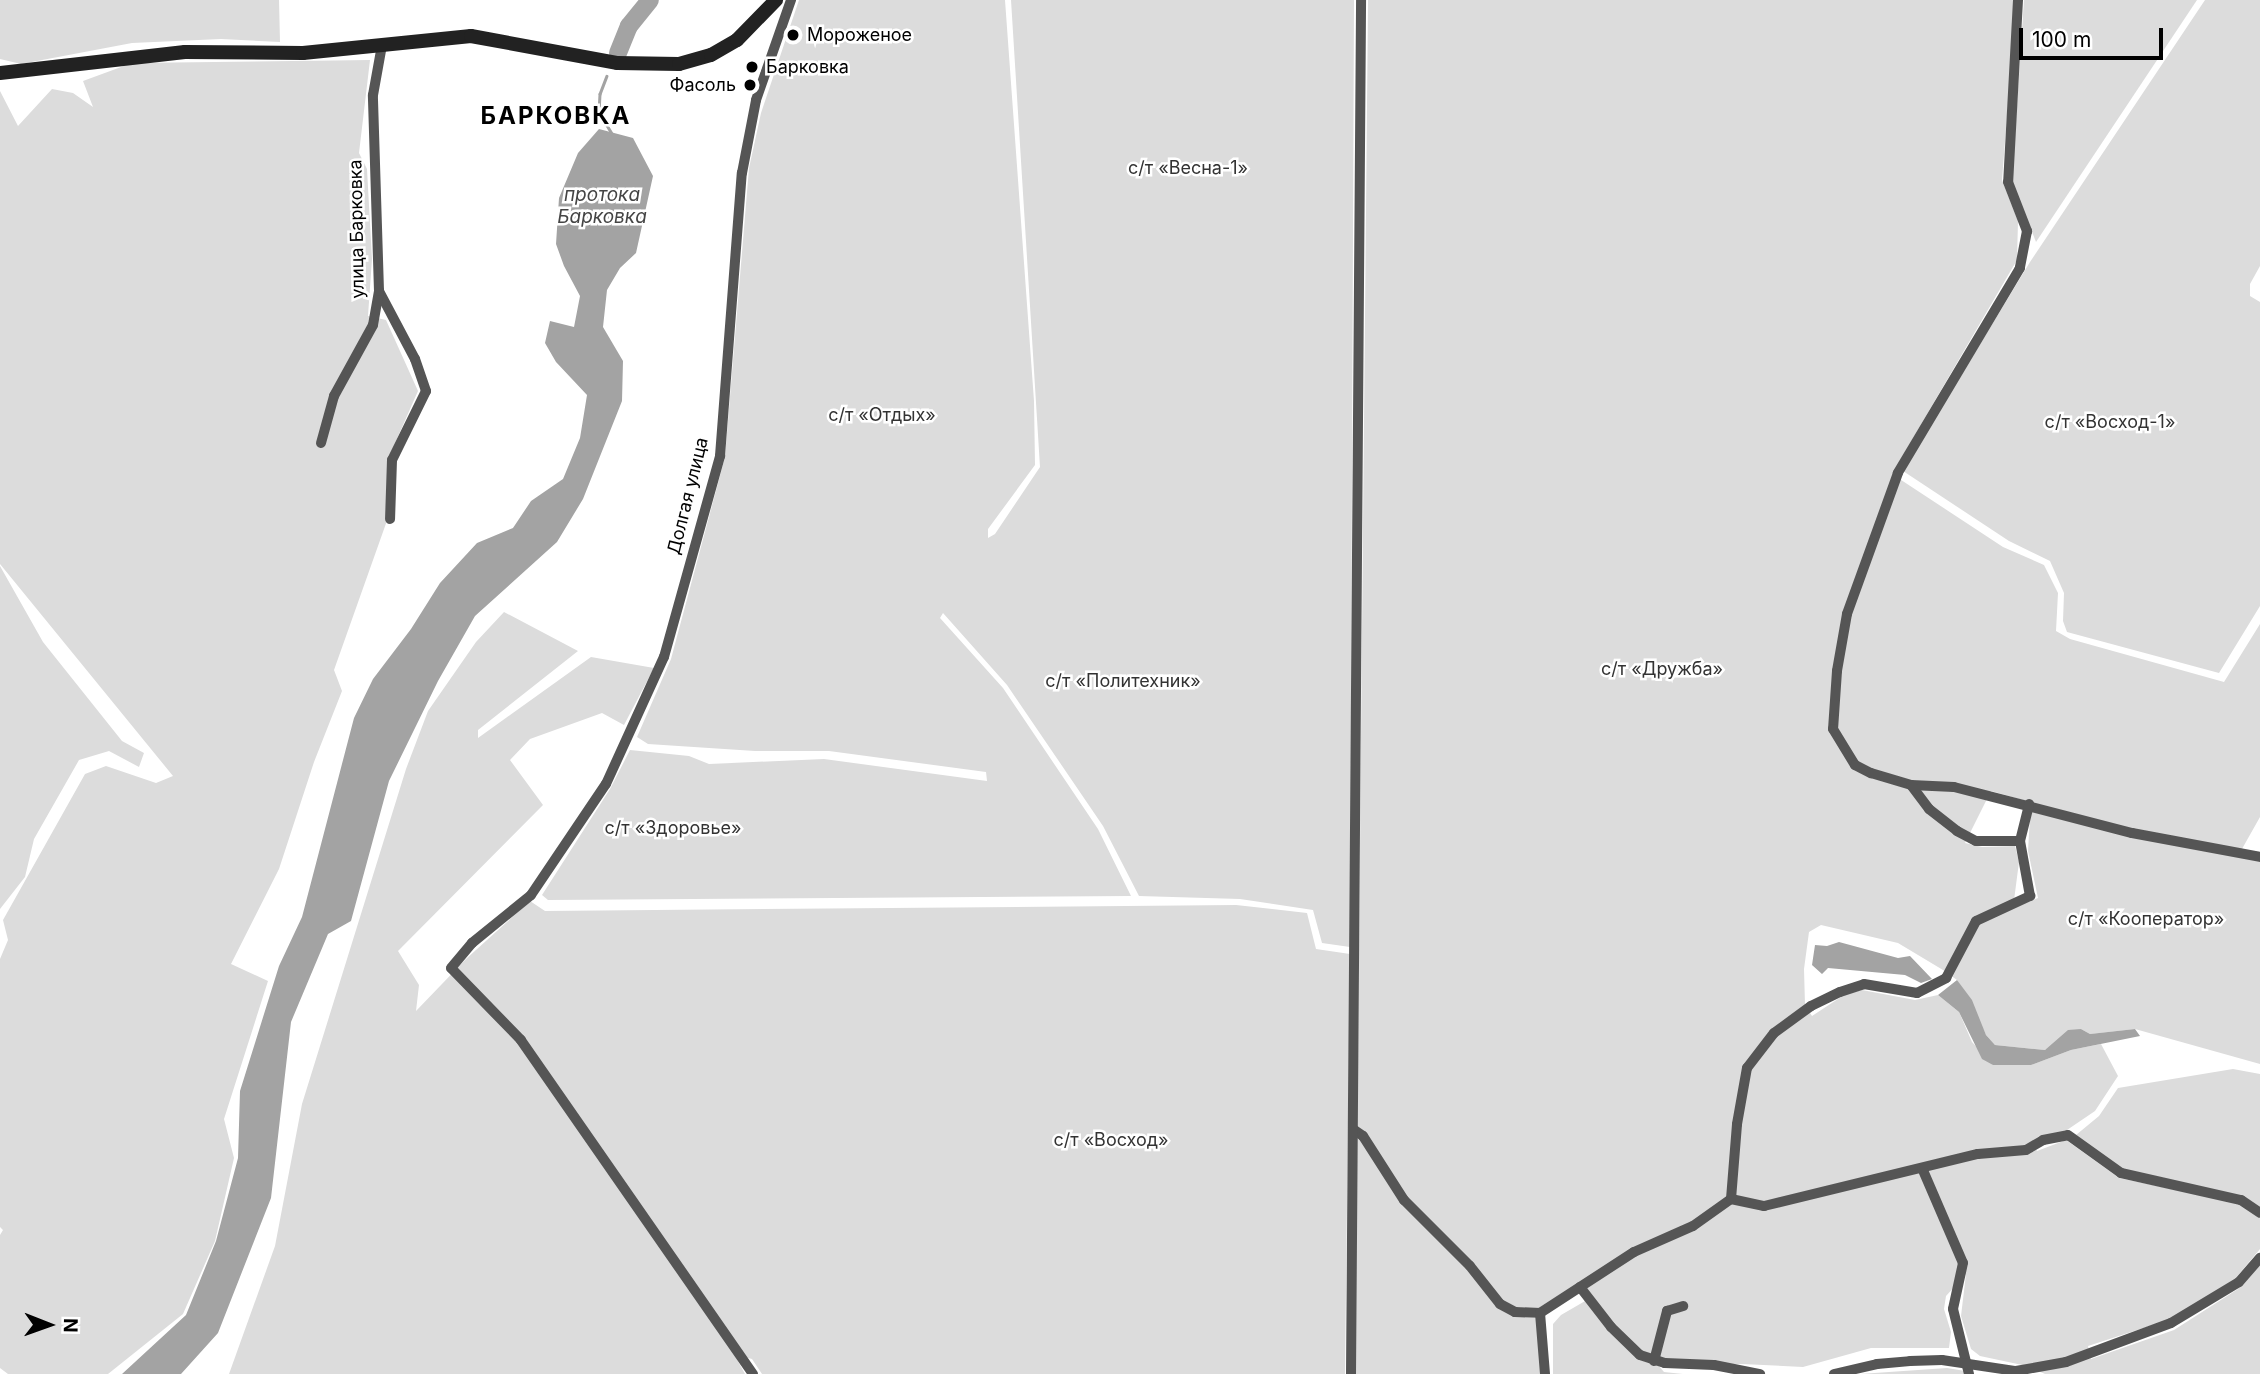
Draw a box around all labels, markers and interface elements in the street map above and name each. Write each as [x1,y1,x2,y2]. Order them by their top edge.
scale bar [2022,14,2166,58]
place label: Мороженое [807,24,912,46]
marker: Мороженое [785,27,801,43]
text: 100 m [2032,27,2091,52]
place label: Барковка [766,56,849,78]
marker: Барковка [744,59,760,75]
place label: Фасоль [670,74,736,96]
marker: Фасоль [742,77,758,93]
district label: БАРКОВКА [482,102,630,130]
park label: с/т «Весна-1» [1128,157,1248,179]
street label: улица Барковка [345,159,369,299]
water label: протока Барковка [557,184,647,228]
park label: с/т «Отдых» [828,404,936,426]
park label: с/т «Восход-1» [2045,411,2175,433]
street label: Долгая улица [663,435,713,557]
park label: с/т «Дружба» [1601,658,1723,680]
park label: с/т «Политехник» [1045,670,1201,692]
park label: с/т «Здоровье» [605,817,741,839]
park label: с/т «Кооператор» [2068,908,2224,930]
park label: с/т «Восход» [1053,1129,1169,1151]
north arrow [14,1290,84,1360]
text: N [59,1318,82,1333]

